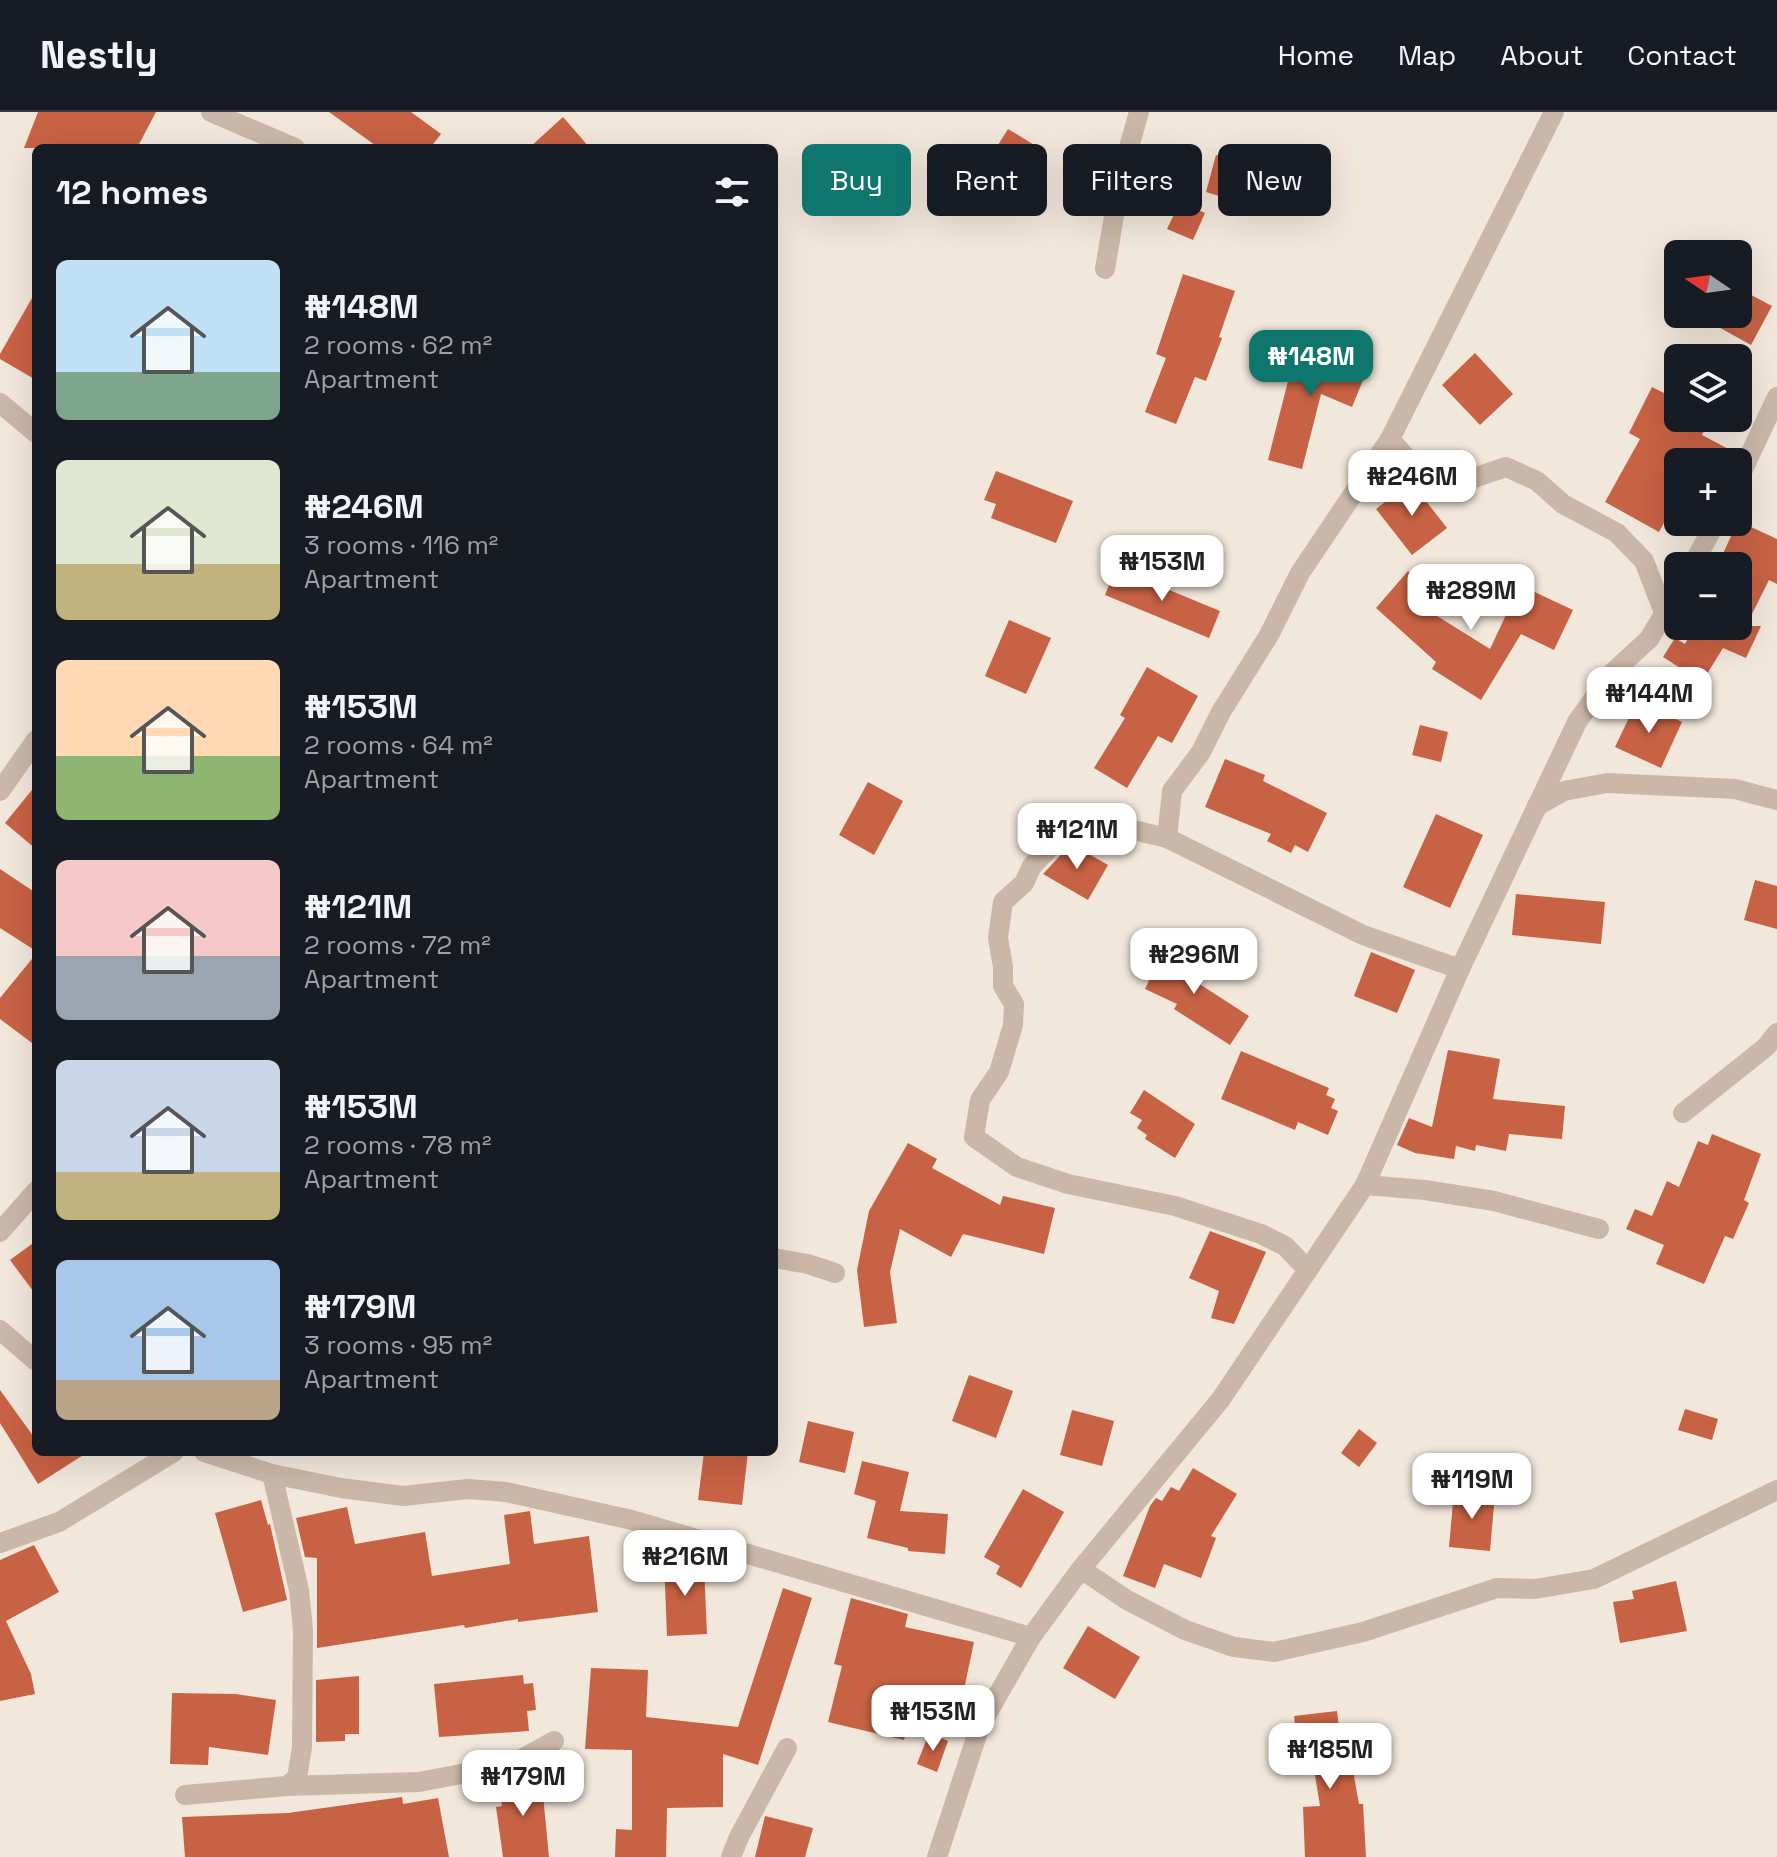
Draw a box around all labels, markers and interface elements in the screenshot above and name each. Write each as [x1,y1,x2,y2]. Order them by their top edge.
text: Nestly [40,31,158,79]
text: Home [1278,37,1354,73]
text: Map [1398,37,1456,73]
text: About [1500,37,1583,73]
text: Contact [1627,37,1737,73]
chip: Buy [802,144,911,216]
chip: Rent [927,144,1047,216]
chip: Filters [1063,144,1202,216]
chip: New [1218,144,1331,216]
icon: filters [710,170,754,214]
text: 12 homes [56,171,208,214]
north arrow [1664,240,1752,328]
map controls [1664,240,1752,640]
text: ₦148M [304,285,419,328]
icon: home [120,292,216,388]
text: 2 rooms · 62 m² [304,328,492,362]
pin: ₦148M [1255,330,1367,398]
text: ₦148M [1267,339,1355,373]
button: layers [1664,344,1752,432]
text: Apartment [304,362,439,396]
button: + [1664,448,1752,536]
pin: ₦246M [1356,450,1468,518]
text: ₦246M [1366,459,1458,493]
text: ₦246M [304,485,424,528]
icon: home [120,492,216,588]
text: 3 rooms · 116 m² [304,528,498,562]
pin: ₦153M [1106,535,1218,603]
text: ₦153M [1118,544,1206,578]
button: − [1664,552,1752,640]
text: Apartment [304,562,439,596]
pin: ₦289M [1415,564,1527,632]
text: ₦289M [1425,573,1517,607]
pin: ₦144M [1593,667,1705,735]
text: ₦144M [1605,676,1693,710]
text: ₦153M [304,685,418,728]
icon: home [120,692,216,788]
text: 2 rooms · 64 m² [304,728,493,762]
text: Apartment [304,762,439,796]
pin: ₦121M [1021,803,1133,871]
text: ₦121M [1036,812,1118,846]
text: ₦121M [304,885,412,928]
icon: home [120,892,216,988]
text: 2 rooms · 72 m² [304,928,491,962]
pin: ₦296M [1138,928,1250,996]
text: ₦296M [1148,937,1240,971]
text: Apartment [304,962,439,996]
text: ₦153M [304,1085,418,1128]
icon: home [120,1092,216,1188]
text: 2 rooms · 78 m² [304,1128,491,1162]
text: Apartment [304,1162,439,1196]
text: ₦179M [304,1285,417,1328]
icon: home [120,1292,216,1388]
text: 3 rooms · 95 m² [304,1328,492,1362]
text: Apartment [304,1362,439,1396]
pin: ₦119M [1416,1453,1528,1521]
text: ₦119M [1430,1462,1514,1496]
pin: ₦216M [629,1530,741,1598]
text: ₦216M [641,1539,729,1573]
pin: ₦153M [877,1685,989,1753]
text: ₦153M [889,1694,977,1728]
pin: ₦185M [1274,1723,1386,1791]
text: ₦185M [1287,1732,1373,1766]
pin: ₦179M [467,1750,579,1818]
text: ₦179M [480,1759,566,1793]

